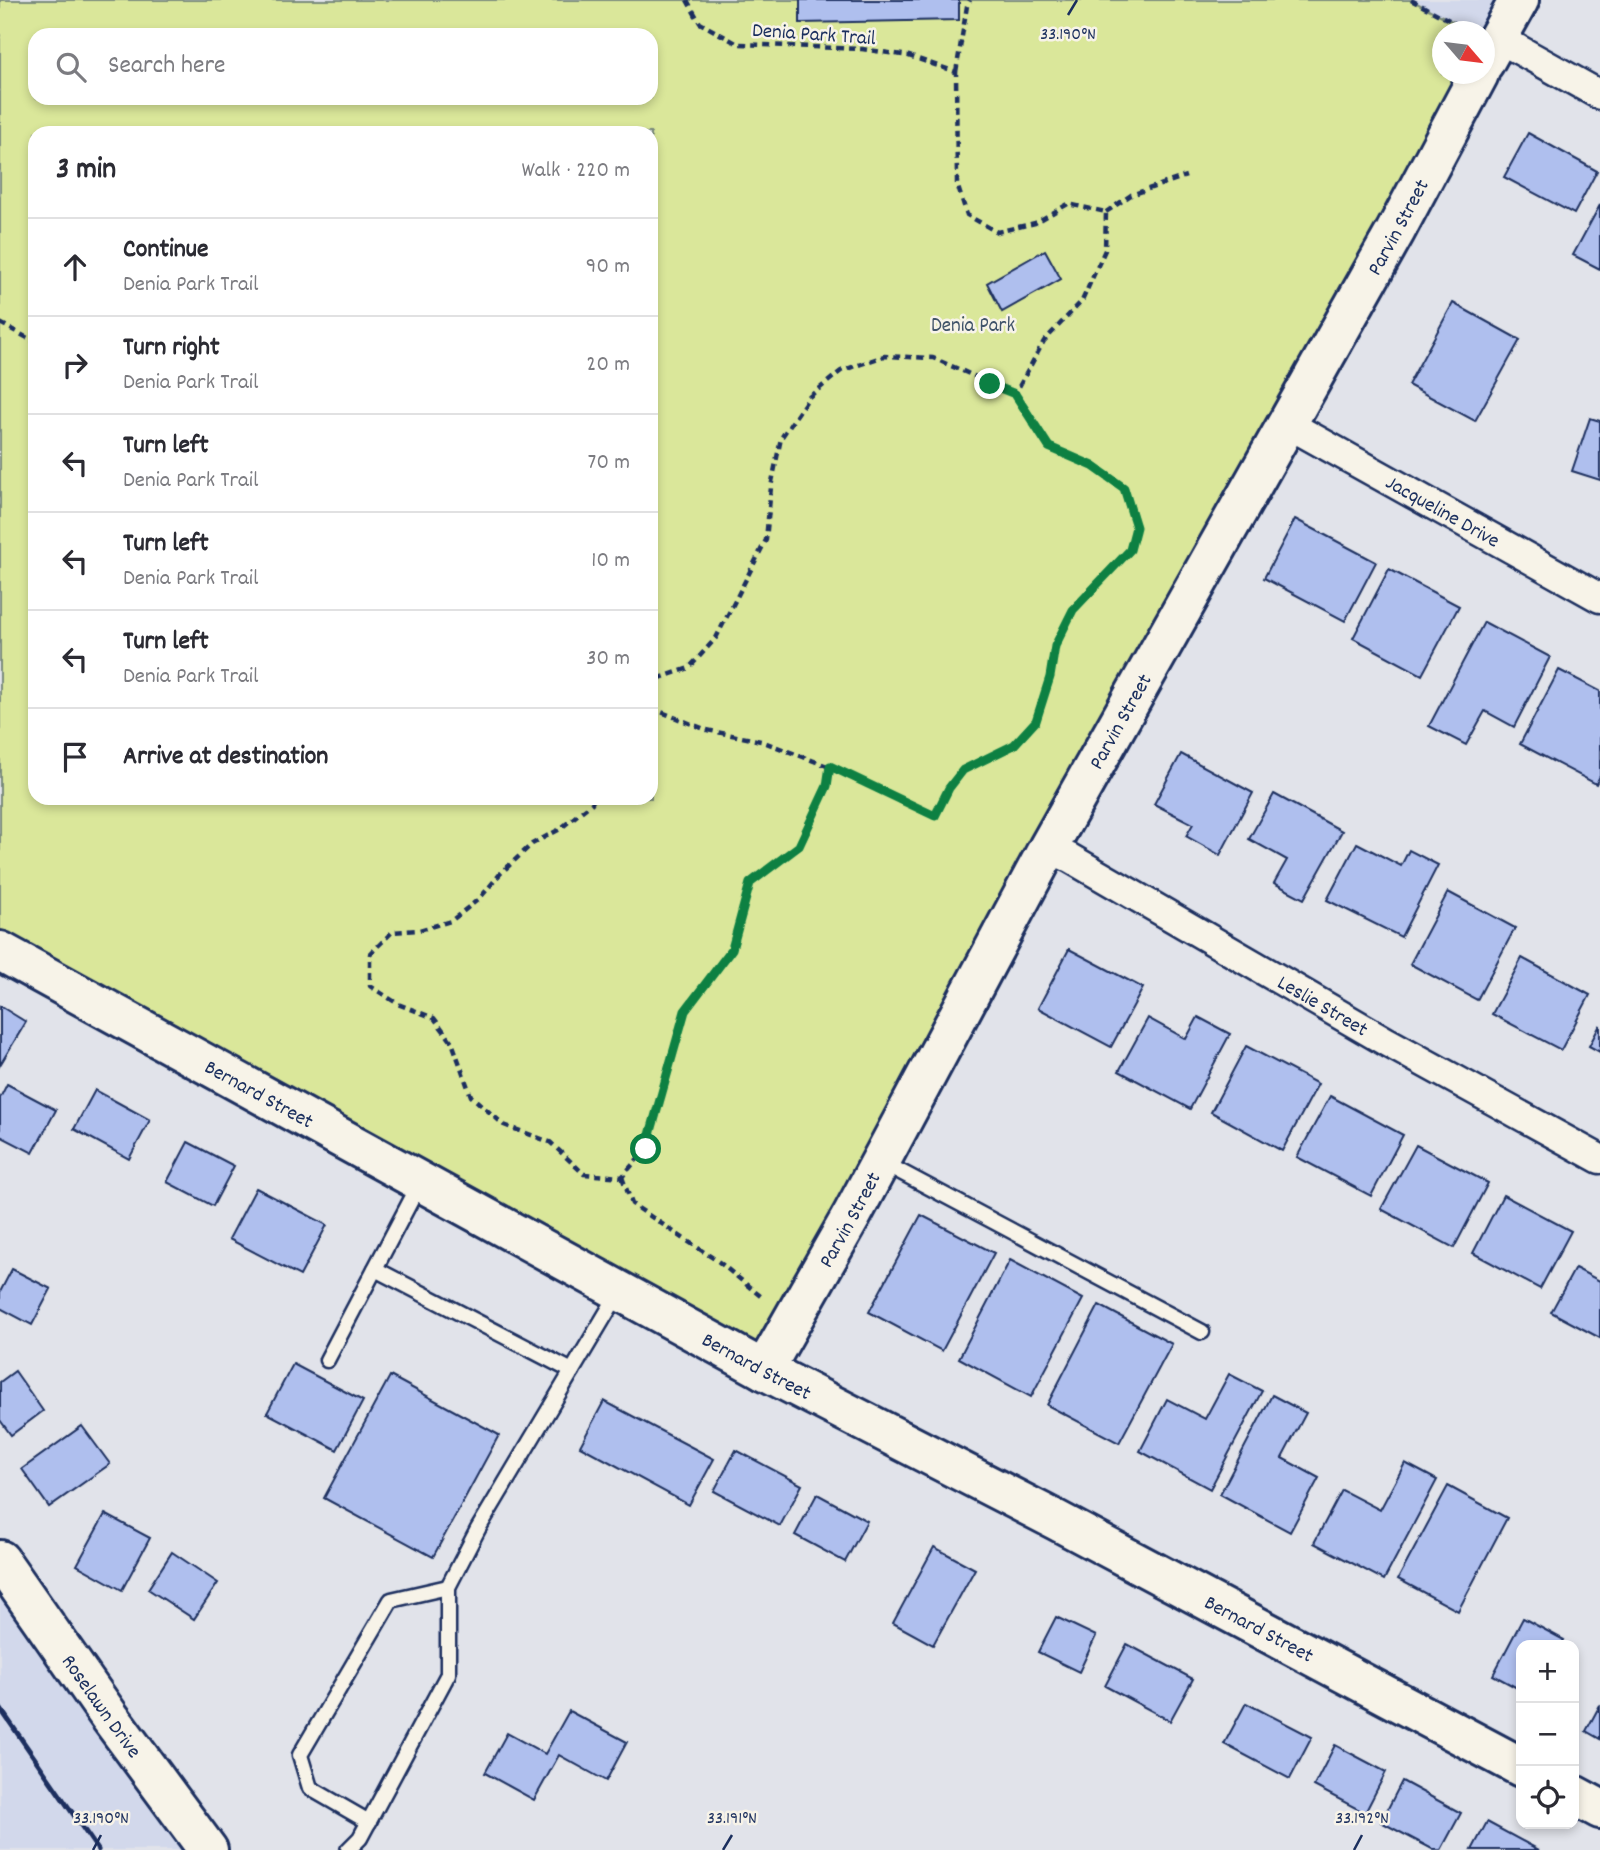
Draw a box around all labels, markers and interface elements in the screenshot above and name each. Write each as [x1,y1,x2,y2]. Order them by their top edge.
street label: Denia Park Trail [751,17,877,55]
north arrow [1432,21,1495,84]
text: 33.190°N [1040,23,1096,48]
search box [28,28,658,105]
icon: search [52,48,90,86]
text: Search here [108,48,226,85]
text: 3 min [56,150,116,193]
text: Walk · 220 m [522,155,630,188]
street label: Parvin Street [1361,175,1438,282]
text: Continue [123,232,208,269]
icon: ahead [56,248,94,286]
text: 90 m [586,251,630,284]
text: Denia Park Trail [123,269,259,302]
park label: Denia Park [931,312,1015,342]
text: Turn right [123,330,220,367]
icon: right [56,346,94,384]
text: 20 m [586,349,630,382]
text: Denia Park Trail [123,367,259,400]
route end [974,368,1005,399]
text: Turn left [123,428,209,465]
icon: left [56,444,94,482]
text: 70 m [588,447,630,480]
text: Denia Park Trail [123,465,259,498]
street label: Jacqueline Drive [1379,469,1504,557]
text: Turn left [123,526,209,563]
icon: left [56,542,94,580]
text: 10 m [591,545,630,578]
text: Denia Park Trail [123,563,259,596]
text: Turn left [123,624,209,661]
icon: left [56,640,94,678]
text: 30 m [586,643,630,676]
text: Denia Park Trail [123,661,259,694]
street label: Parvin Street [1083,669,1161,776]
icon: arrive [56,738,94,776]
text: Arrive at destination [123,739,328,776]
street label: Leslie Street [1271,969,1373,1046]
street label: Bernard Street [198,1054,318,1138]
route start [630,1133,661,1164]
street label: Parvin Street [813,1167,890,1274]
street label: Bernard Street [695,1327,816,1410]
street label: Bernard Street [1198,1589,1318,1672]
map controls [1516,1640,1579,1829]
button: + [1516,1640,1579,1703]
street label: Roselawn Drive [53,1649,147,1765]
button: − [1516,1703,1579,1766]
button: locate [1516,1766,1579,1829]
text: 33.190°N [73,1807,129,1832]
text: 33.191°N [707,1807,757,1832]
text: 33.192°N [1335,1807,1389,1832]

